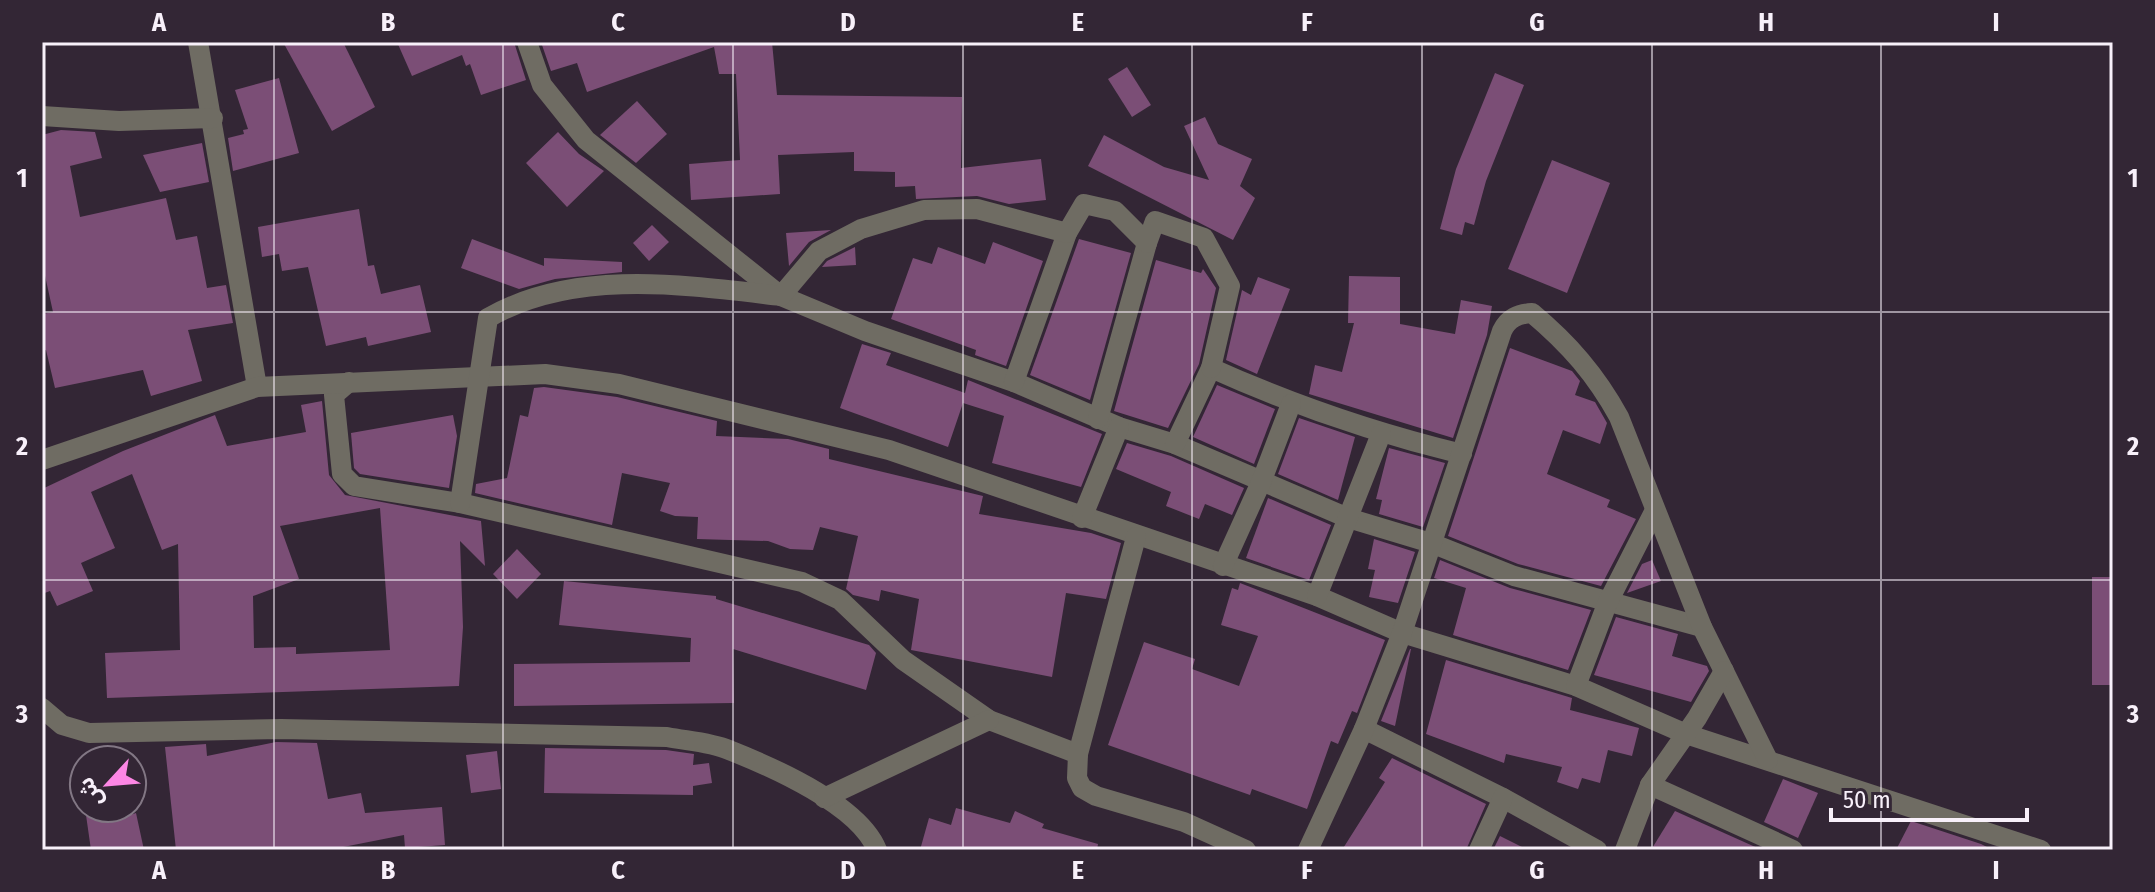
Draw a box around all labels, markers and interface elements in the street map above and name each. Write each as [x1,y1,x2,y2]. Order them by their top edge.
text: A [151,7,167,38]
text: B [381,7,396,38]
text: C [611,7,625,38]
text: D [840,7,856,38]
text: E [1072,7,1084,38]
text: F [1301,7,1313,38]
text: G [1529,7,1545,38]
text: H [1758,7,1774,38]
text: I [1993,7,2000,38]
text: 1 [17,163,28,194]
text: 1 [2128,163,2139,194]
text: 2 [15,431,28,462]
text: 2 [2126,431,2139,462]
text: 3 [15,699,28,730]
text: 3 [2126,699,2139,730]
north arrow [68,744,148,824]
scale bar [1831,772,2027,822]
text: ش [72,773,109,812]
text: 50 m [1843,786,1891,814]
text: A [151,855,167,886]
text: B [381,855,396,886]
text: C [611,855,625,886]
text: D [840,855,856,886]
text: E [1072,855,1084,886]
text: F [1301,855,1313,886]
text: G [1529,855,1545,886]
text: H [1758,855,1774,886]
text: I [1993,855,2000,886]

